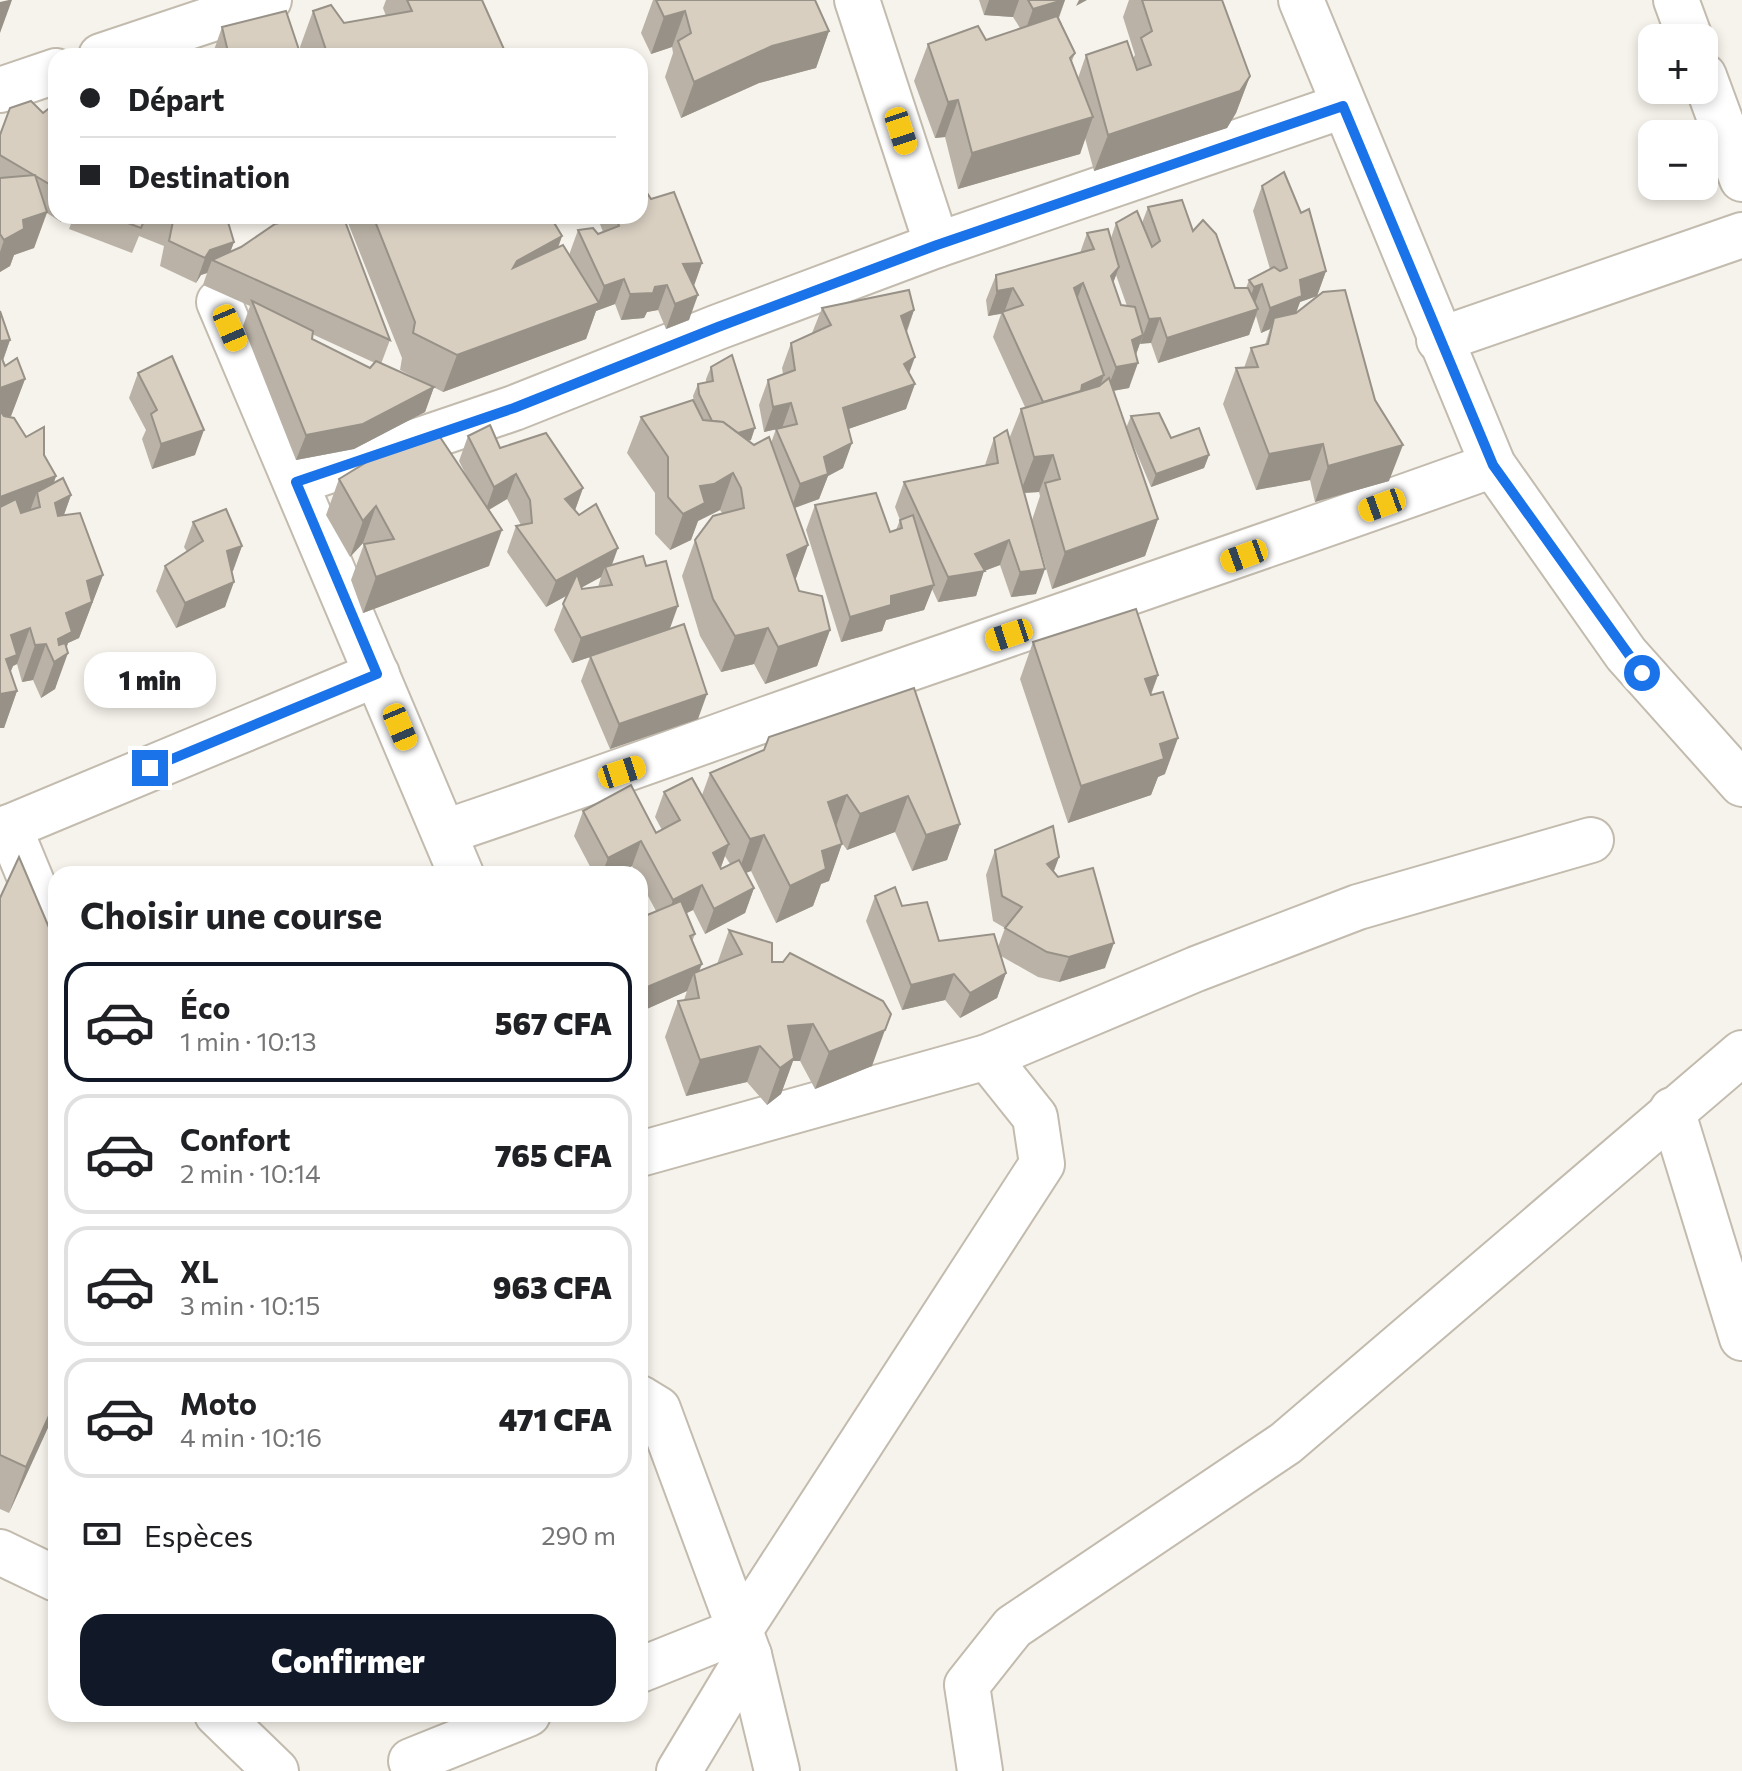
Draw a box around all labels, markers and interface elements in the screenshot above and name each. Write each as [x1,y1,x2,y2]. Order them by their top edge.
map controls [1638,24,1718,200]
button: + [1638,24,1718,104]
text: Départ [128,80,224,117]
car [882,104,920,158]
button: − [1638,120,1718,200]
text: Destination [128,157,290,194]
car [210,301,250,355]
car [1355,486,1409,524]
car [1217,537,1271,575]
car [982,616,1036,654]
callout: 1 min [84,652,216,708]
route start [1624,655,1660,691]
text: 1 min [119,664,181,695]
car [380,700,420,754]
route end [132,750,168,786]
car [595,753,649,791]
text: Choisir une course [80,892,382,936]
icon: car [84,986,156,1058]
text: Éco [180,988,230,1025]
text: 567 CFA [495,1004,612,1041]
text: 1 min · 10:13 [180,1025,317,1056]
icon: car [84,1118,156,1190]
text: Confort [180,1120,291,1157]
text: 765 CFA [495,1136,612,1173]
text: 2 min · 10:14 [180,1157,321,1188]
icon: car [84,1250,156,1322]
text: XL [180,1252,219,1289]
text: 963 CFA [493,1268,612,1305]
text: 3 min · 10:15 [180,1289,320,1320]
icon: car [84,1382,156,1454]
text: Moto [180,1384,257,1421]
text: 471 CFA [499,1400,612,1437]
text: 4 min · 10:16 [180,1421,322,1452]
icon: cash [80,1512,124,1556]
text: Espèces [144,1516,253,1553]
text: 290 m [541,1519,616,1550]
button: Confirmer [80,1614,616,1706]

